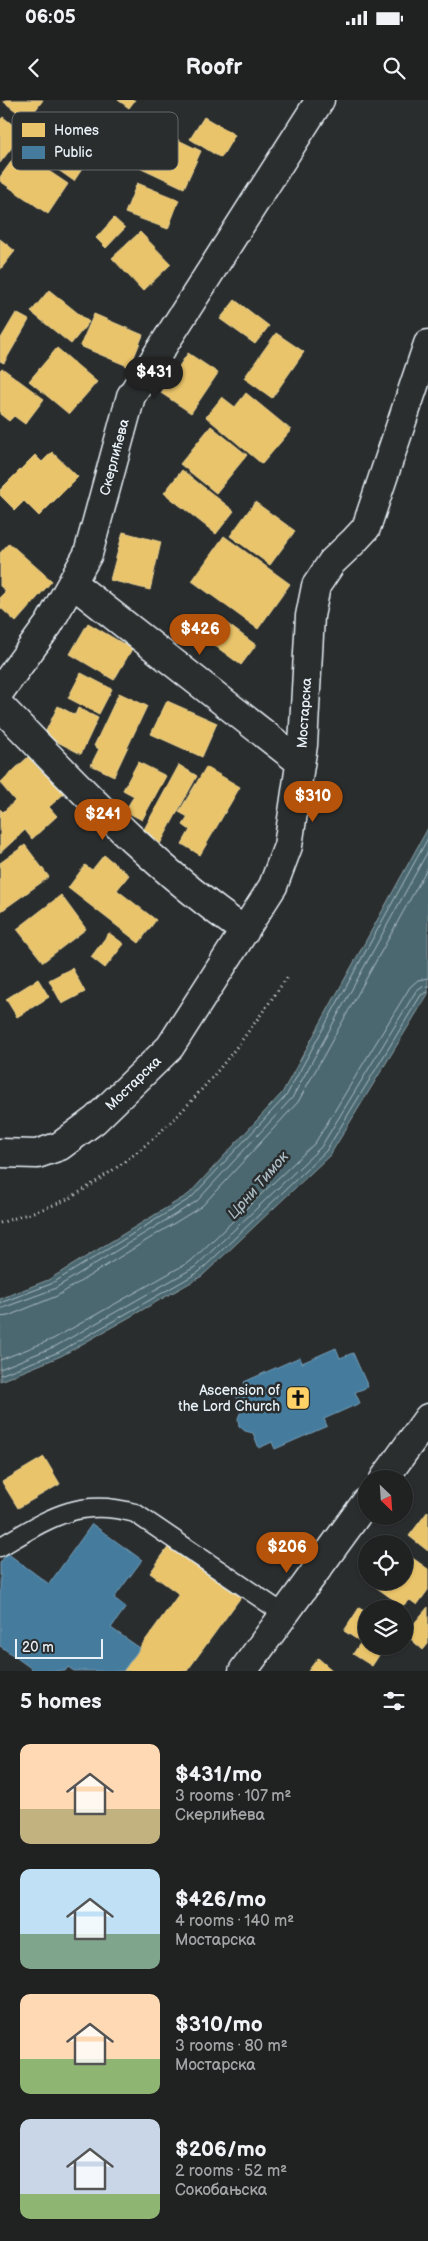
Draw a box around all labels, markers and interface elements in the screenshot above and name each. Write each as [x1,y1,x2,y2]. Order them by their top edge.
text: 06:05 [25,6,76,29]
icon: back [20,54,48,82]
text: Roofr [186,54,242,81]
icon: search [380,54,408,82]
legend [12,112,178,170]
text: Homes [54,122,99,139]
text: Public [54,144,92,161]
pin: $431 [124,356,184,399]
text: $431 [136,363,172,382]
street label: Скерлићева [96,416,133,497]
pin: $426 [170,614,230,656]
text: $426 [180,620,220,639]
street label: Мостарска [294,676,315,749]
pin: $310 [283,780,343,823]
text: $310 [295,787,331,806]
pin: $241 [73,798,133,841]
text: $241 [85,805,121,824]
street label: Мостарска [102,1052,165,1114]
water label: Црни Тимок [224,1147,294,1223]
place label: Ascension of the Lord Church [178,1382,281,1415]
church icon: Ascension of the Lord Church [285,1385,311,1411]
north arrow [358,1470,412,1525]
map controls [358,1470,413,1655]
pin: $206 [257,1532,317,1574]
button: locate [358,1535,413,1590]
text: $206 [267,1538,307,1557]
button: layers [358,1600,413,1655]
scale bar [15,1636,102,1659]
text: 20 m [22,1639,54,1656]
icon: filters [380,1687,408,1715]
text: 5 homes [20,1689,102,1714]
text: $431/mo [175,1762,262,1787]
icon: home [60,1764,120,1824]
text: 3 rooms · 107 m² [175,1787,291,1806]
text: Скерлићева [175,1806,265,1825]
text: $426/mo [175,1887,266,1912]
icon: home [60,1889,120,1949]
text: 4 rooms · 140 m² [175,1912,294,1931]
text: Мостарска [175,1931,256,1950]
text: $310/mo [175,2012,263,2037]
icon: home [60,2014,120,2074]
text: 3 rooms · 80 m² [175,2037,288,2056]
text: Мостарска [175,2056,256,2075]
text: $206/mo [175,2137,267,2162]
icon: home [60,2139,120,2199]
text: 2 rooms · 52 m² [175,2162,287,2181]
text: Сокобањска [175,2181,267,2200]

